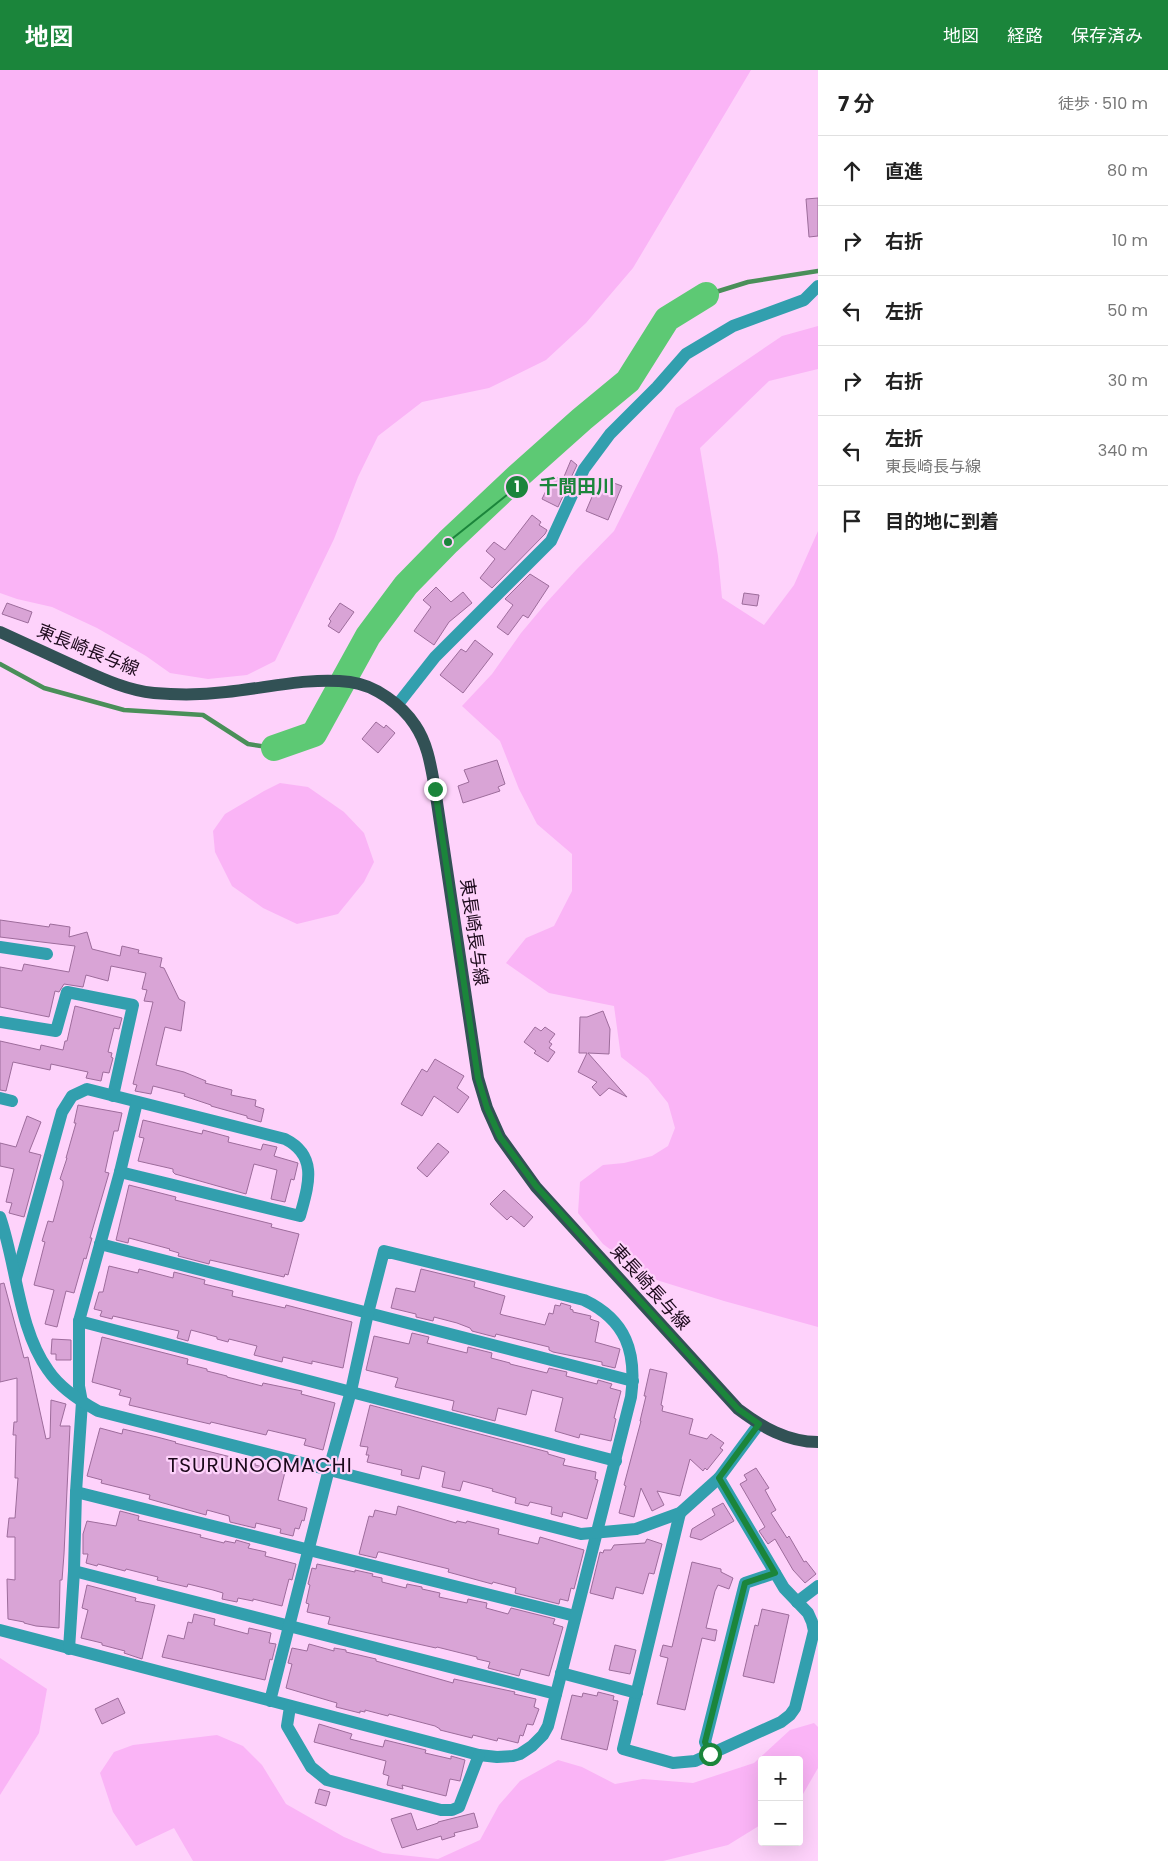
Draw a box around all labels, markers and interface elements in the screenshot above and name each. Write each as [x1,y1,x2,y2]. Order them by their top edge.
text: 地図 [25,20,73,53]
text: 地図 [943,23,979,48]
text: 経路 [1007,23,1043,48]
text: 保存済み [1071,23,1143,48]
text: 7 分 [838,89,875,118]
text: 徒歩 · 510 m [1058,92,1148,115]
icon: ahead [838,157,866,185]
text: 直進 [885,158,923,185]
text: 80 m [1107,159,1148,182]
icon: right [838,227,866,255]
text: 右折 [885,228,923,255]
text: 10 m [1112,229,1148,252]
icon: left [838,297,866,325]
text: 左折 [885,298,923,325]
text: 50 m [1107,299,1148,322]
icon: right [838,367,866,395]
text: 右折 [885,368,923,395]
text: 30 m [1108,369,1148,392]
text: 左折 [885,425,923,452]
icon: left [838,437,866,465]
text: 340 m [1098,439,1148,462]
text: 東長崎長与線 [885,455,981,478]
callout: 千間田川 [504,470,625,504]
text: 千間田川 [539,473,615,500]
text: 1 [514,476,520,497]
icon: arrive [838,507,866,535]
text: 目的地に到着 [885,508,999,535]
street label: 東長崎長与線 [33,618,143,681]
route end [424,778,447,801]
street label: 東長崎長与線 [455,877,494,987]
street label: 東長崎長与線 [605,1238,696,1335]
district label: TSURUNOOMACHI [167,1451,353,1479]
route start [699,1743,722,1766]
map controls [758,1756,803,1846]
button: + [758,1756,803,1801]
button: − [758,1801,803,1846]

